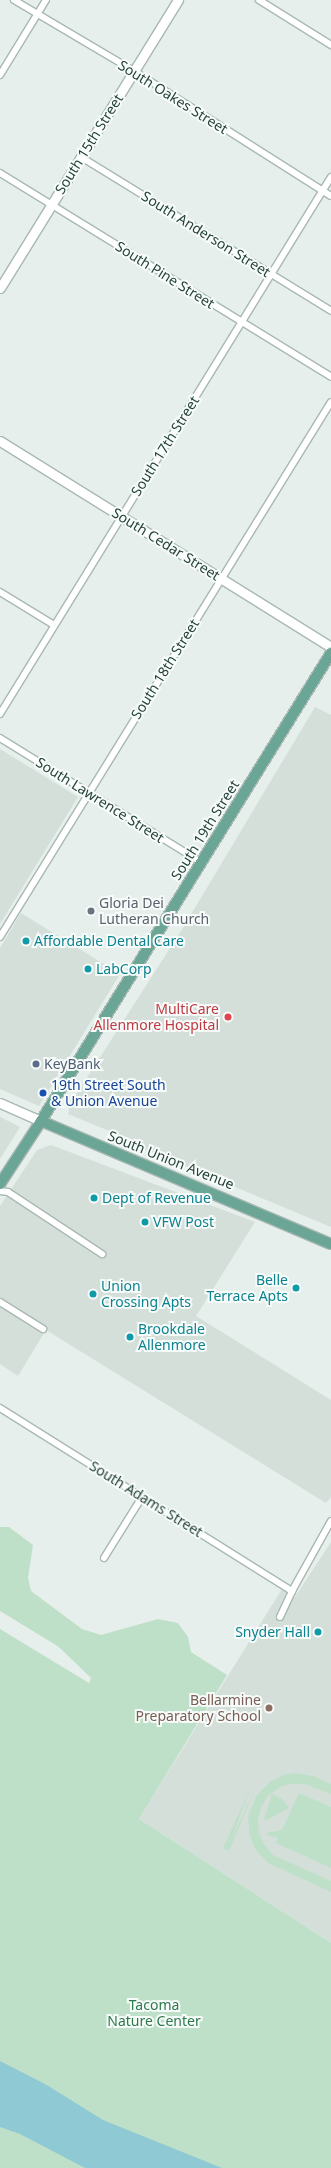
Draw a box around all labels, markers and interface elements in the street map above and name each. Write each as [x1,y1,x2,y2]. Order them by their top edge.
street label: South Oakes Street [115,57,231,137]
street label: South 15th Street [52,91,126,197]
street label: South Anderson Street [139,188,273,280]
street label: South Pine Street [112,238,218,312]
street label: South 17th Street [128,393,202,499]
street label: South Cedar Street [109,504,223,584]
street label: South 18th Street [128,616,202,722]
street label: South Lawrence Street [33,754,167,846]
street label: South 19th Street [168,777,242,883]
place label: Gloria Dei Lutheran Church [99,895,209,928]
marker: Gloria Dei Lutheran Church [86,906,96,916]
place label: Affordable Dental Care [34,933,184,949]
marker: Affordable Dental Care [21,936,31,946]
place label: LabCorp [96,961,152,977]
marker: LabCorp [83,964,93,974]
place label: MultiCare Allenmore Hospital [93,1001,219,1034]
marker: MultiCare Allenmore Hospital [222,1011,234,1023]
place label: KeyBank [44,1056,101,1072]
marker: KeyBank [31,1059,41,1069]
place label: 19th Street South & Union Avenue [51,1077,166,1110]
marker: 19th Street South & Union Avenue [38,1088,48,1098]
street label: South Union Avenue [105,1127,237,1193]
place label: Dept of Revenue [102,1190,211,1206]
marker: Dept of Revenue [89,1193,99,1203]
place label: VFW Post [153,1214,214,1230]
marker: VFW Post [140,1217,150,1227]
place label: Belle Terrace Apts [207,1272,288,1304]
place label: Union Crossing Apts [101,1278,191,1310]
marker: Belle Terrace Apts [291,1283,301,1293]
marker: Union Crossing Apts [88,1289,98,1299]
place label: Brookdale Allenmore [138,1321,206,1354]
marker: Brookdale Allenmore [125,1332,135,1342]
street label: South Adams Street [86,1457,206,1541]
place label: Snyder Hall [235,1624,310,1640]
marker: Snyder Hall [313,1627,323,1637]
place label: Bellarmine Preparatory School [136,1692,261,1724]
marker: Bellarmine Preparatory School [264,1703,274,1713]
park label: Tacoma Nature Center [107,1997,201,2030]

